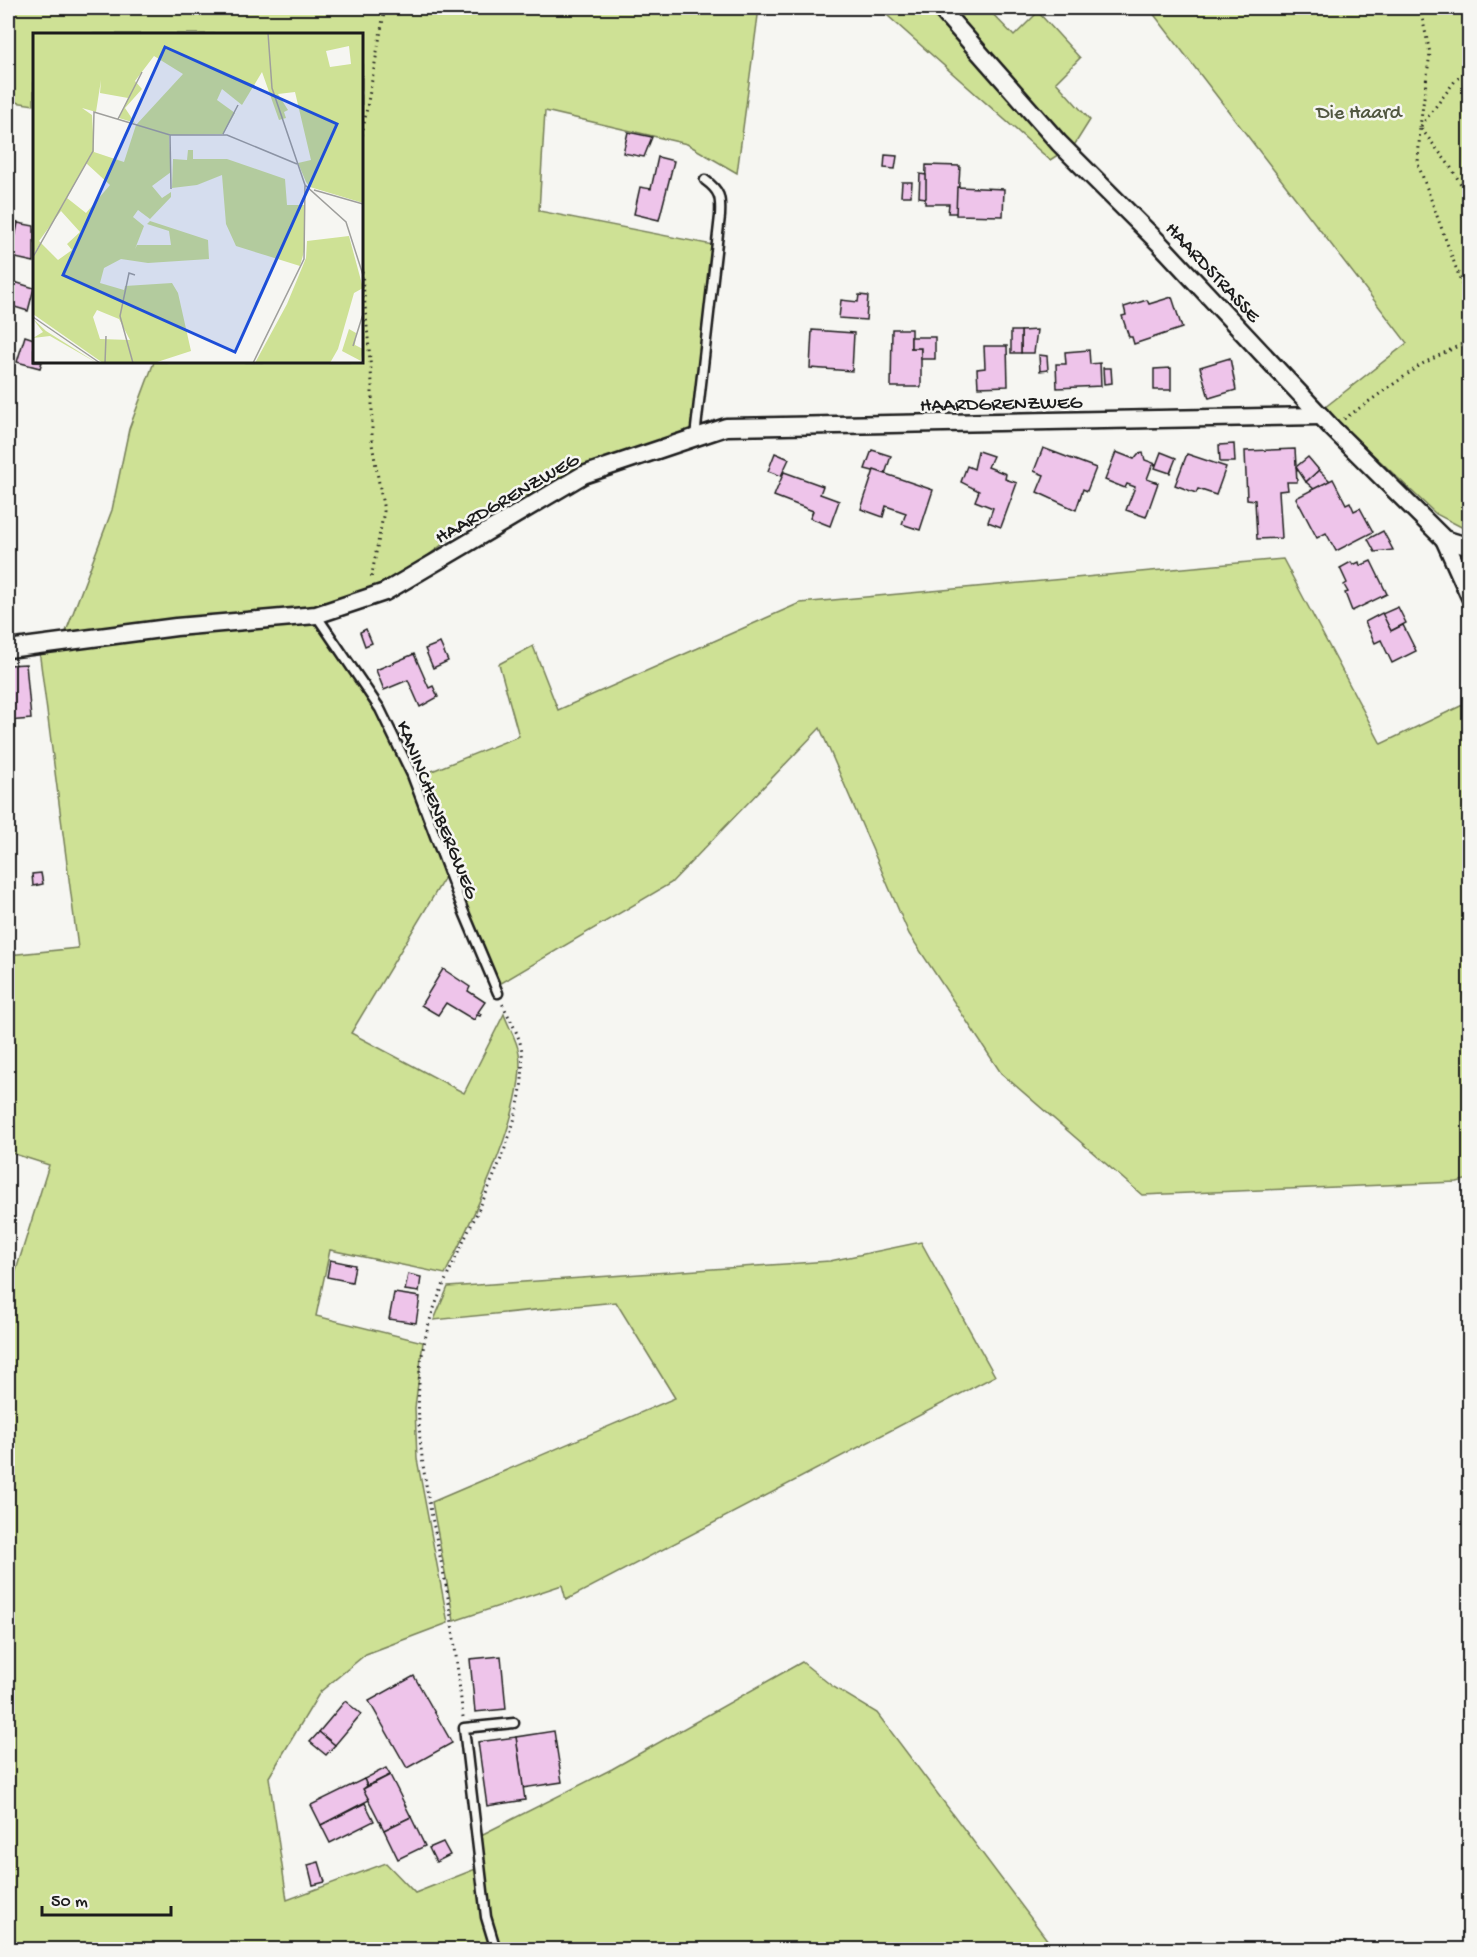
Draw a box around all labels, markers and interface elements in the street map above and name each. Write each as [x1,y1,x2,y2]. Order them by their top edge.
inset map [33,33,363,363]
park label: Die Haard [1315,103,1404,126]
street label: HAARDSTRASSE [1159,218,1265,329]
street label: HAARDGRENZWEG [920,393,1084,418]
street label: HAARDGRENZWEG [432,449,585,551]
street label: KANINCHENBERGWEG [390,718,482,904]
scale bar [42,1879,171,1917]
text: 50 m [51,1892,88,1913]

